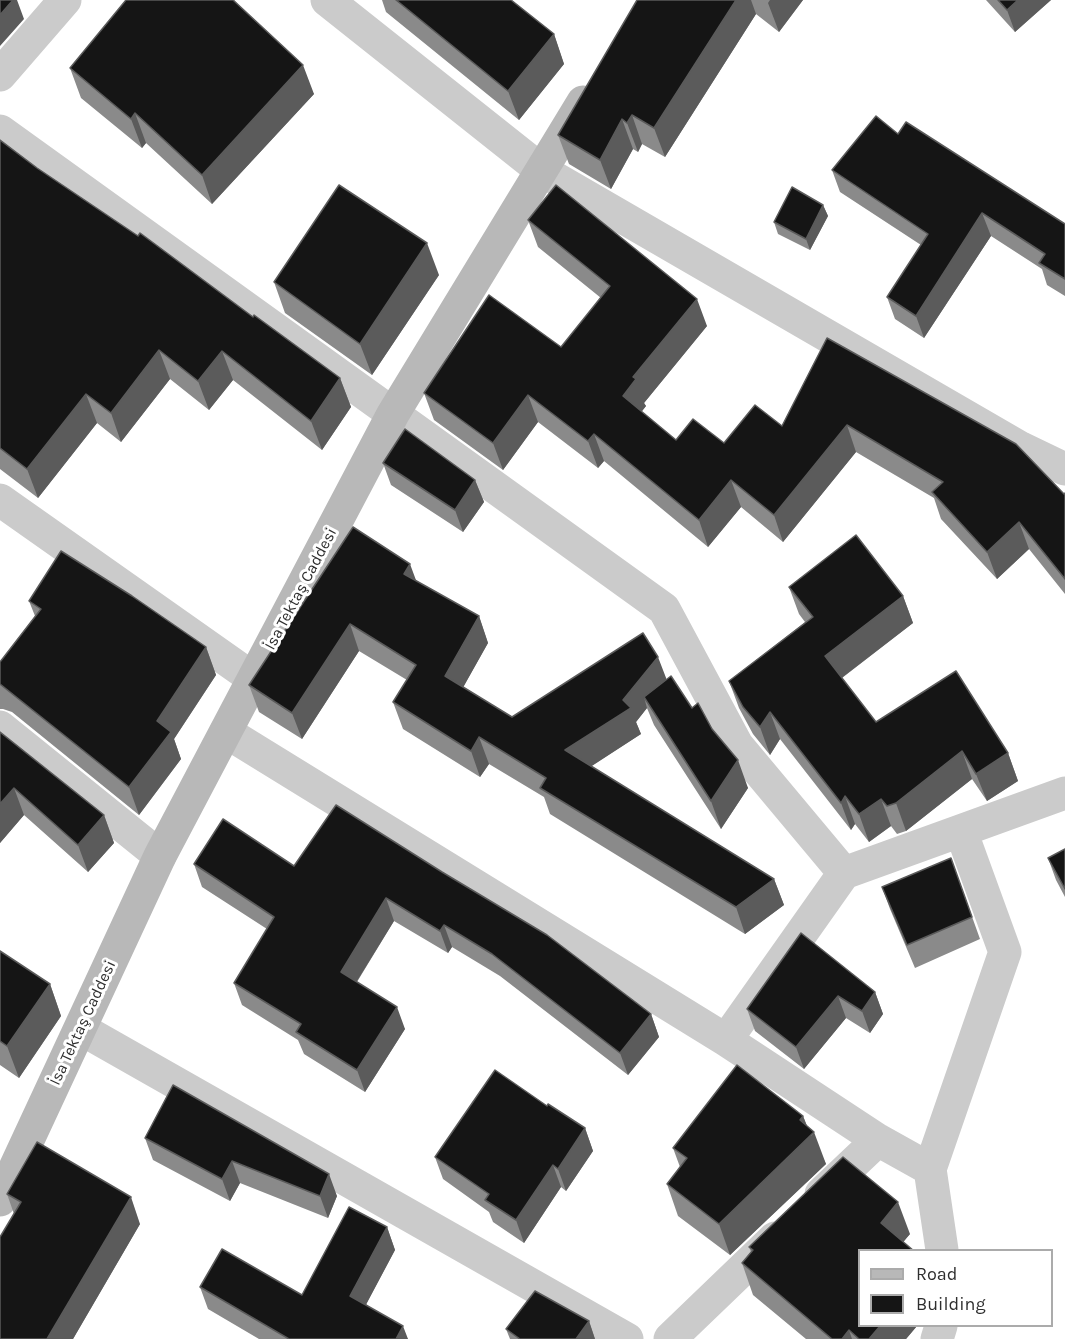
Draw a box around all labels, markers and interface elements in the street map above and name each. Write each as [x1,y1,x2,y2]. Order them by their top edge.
street label: İsa Tektaş Caddesi [261,525,341,653]
street label: İsa Tektaş Caddesi [46,958,120,1088]
legend [858,1249,1053,1327]
text: Road [916,1263,957,1285]
text: Building [916,1293,986,1315]

